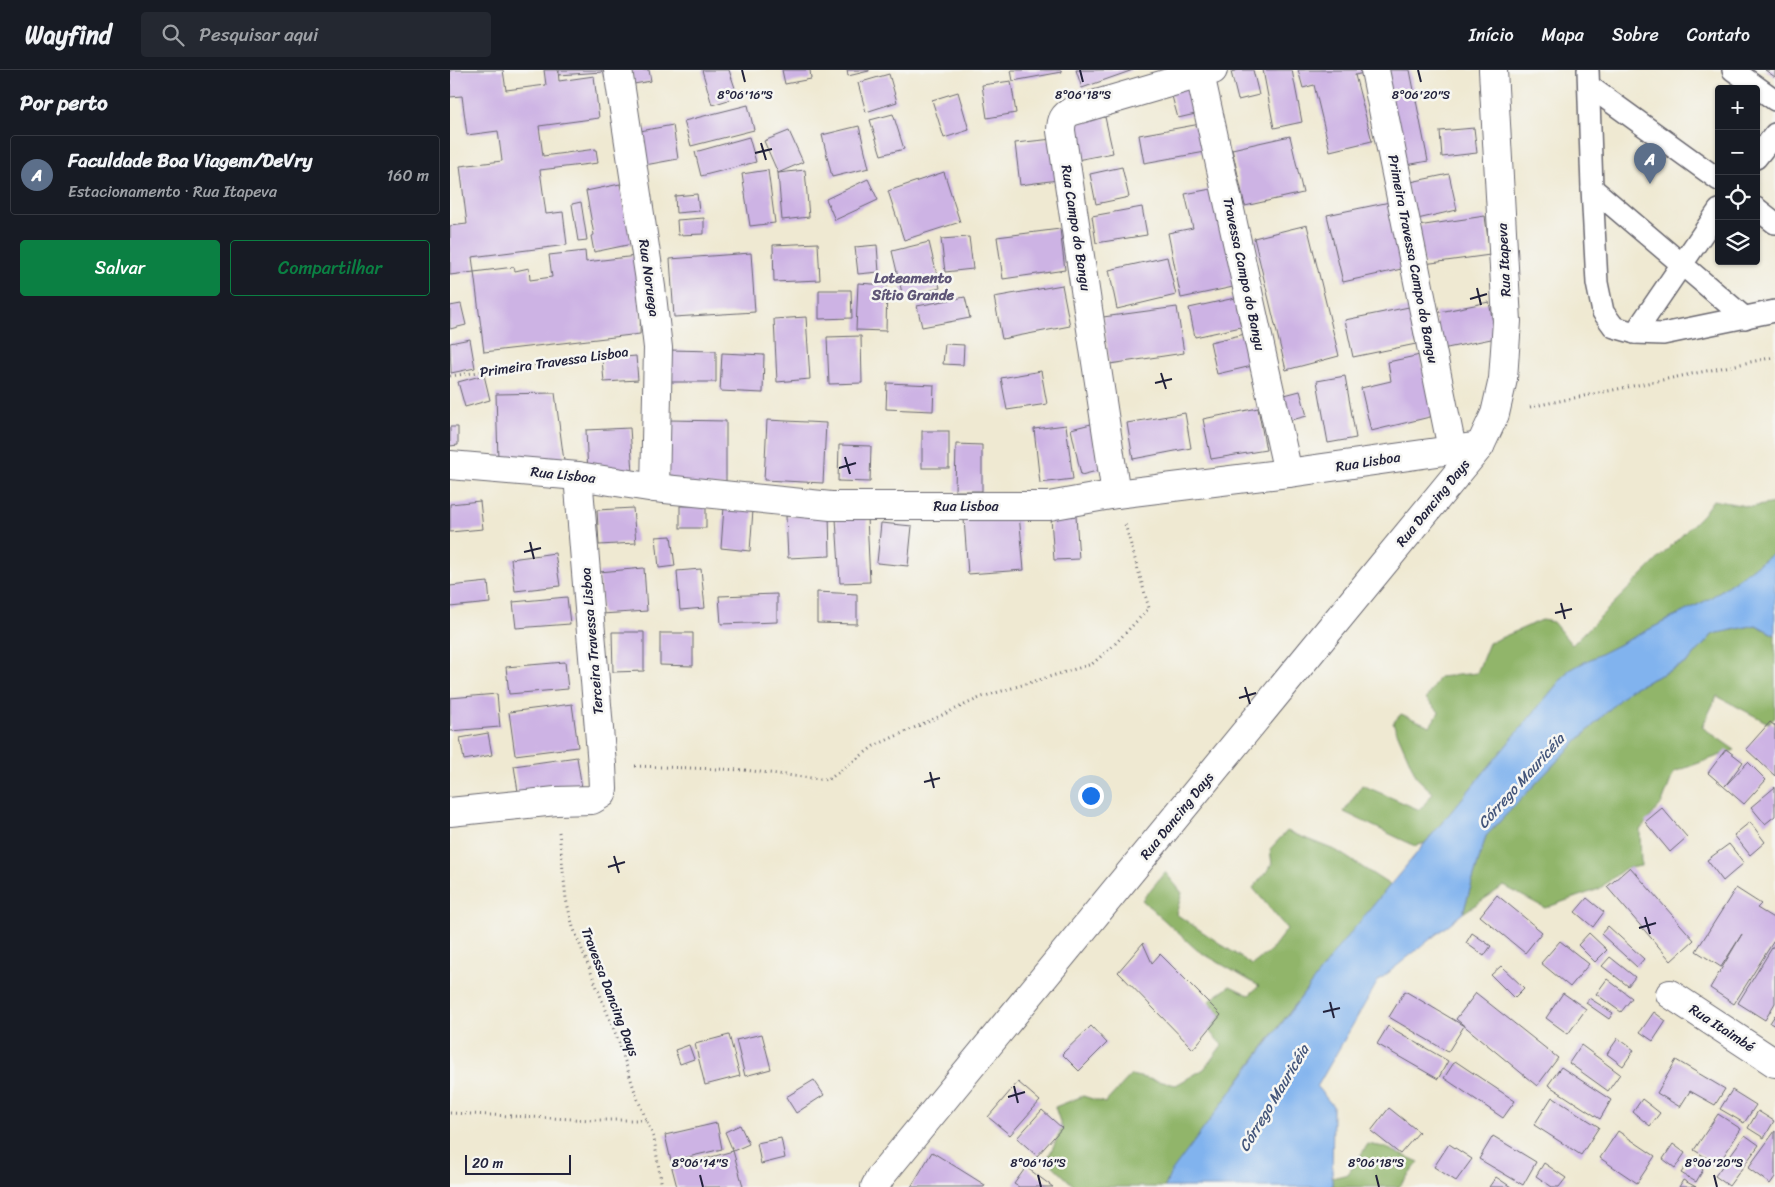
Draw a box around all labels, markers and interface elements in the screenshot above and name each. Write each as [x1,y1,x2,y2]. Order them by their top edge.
search box [141,12,491,57]
text: Wayfind [25,14,111,56]
text: Pesquisar aqui [199,18,318,51]
text: Início [1469,19,1514,51]
text: Mapa [1542,19,1584,51]
text: Sobre [1612,19,1659,51]
text: Contato [1687,19,1750,51]
icon: search [159,21,187,49]
text: Por perto [20,84,108,122]
text: 8°06'16"S [717,84,773,106]
text: 8°06'18"S [1055,84,1112,106]
text: 8°06'20"S [1392,84,1451,106]
map controls [1715,85,1760,265]
button: + [1715,85,1760,130]
button: − [1715,130,1760,175]
pin: A [1634,143,1666,184]
text: Faculdade Boa Viagem/DeVry [68,144,312,177]
street label: Primeira Travessa Campo do Bangu [1380,152,1446,366]
text: A [32,161,42,190]
text: 160 m [386,161,429,190]
street label: Rua Campo do Bangu [1054,163,1098,293]
button: locate [1715,175,1760,220]
text: Estacionamento · Rua Itapeva [68,177,277,206]
street label: Travessa Campo do Bangu [1216,195,1273,354]
button: layers [1715,220,1760,265]
street label: Rua Itapeva [1490,222,1518,297]
street label: Rua Noruega [631,238,667,318]
button: Salvar [20,240,220,296]
button: Compartilhar [230,240,430,296]
district label: Loteamento Sítio Grande [871,265,955,308]
street label: Primeira Travessa Lisboa [478,339,630,385]
street label: Rua Lisboa [1334,444,1403,479]
street label: Rua Dancing Days [1390,453,1477,553]
street label: Rua Lisboa [529,459,598,491]
street label: Rua Lisboa [933,494,999,519]
street label: Terceira Travessa Lisboa [573,566,611,716]
water label: Córrego Mauricéia [1471,726,1572,835]
street label: Rua Dancing Days [1134,766,1221,866]
your location [1078,783,1104,809]
street label: Travessa Dancing Days [574,924,646,1061]
street label: Rua Itaimbé [1684,997,1760,1059]
water label: Córrego Mauricéia [1232,1038,1317,1157]
text: 20 m [472,1151,503,1176]
scale bar [465,1152,571,1175]
text: 8°06'14"S [672,1152,729,1174]
text: 8°06'16"S [1010,1152,1066,1174]
text: 8°06'18"S [1348,1152,1405,1174]
text: 8°06'20"S [1685,1152,1744,1174]

